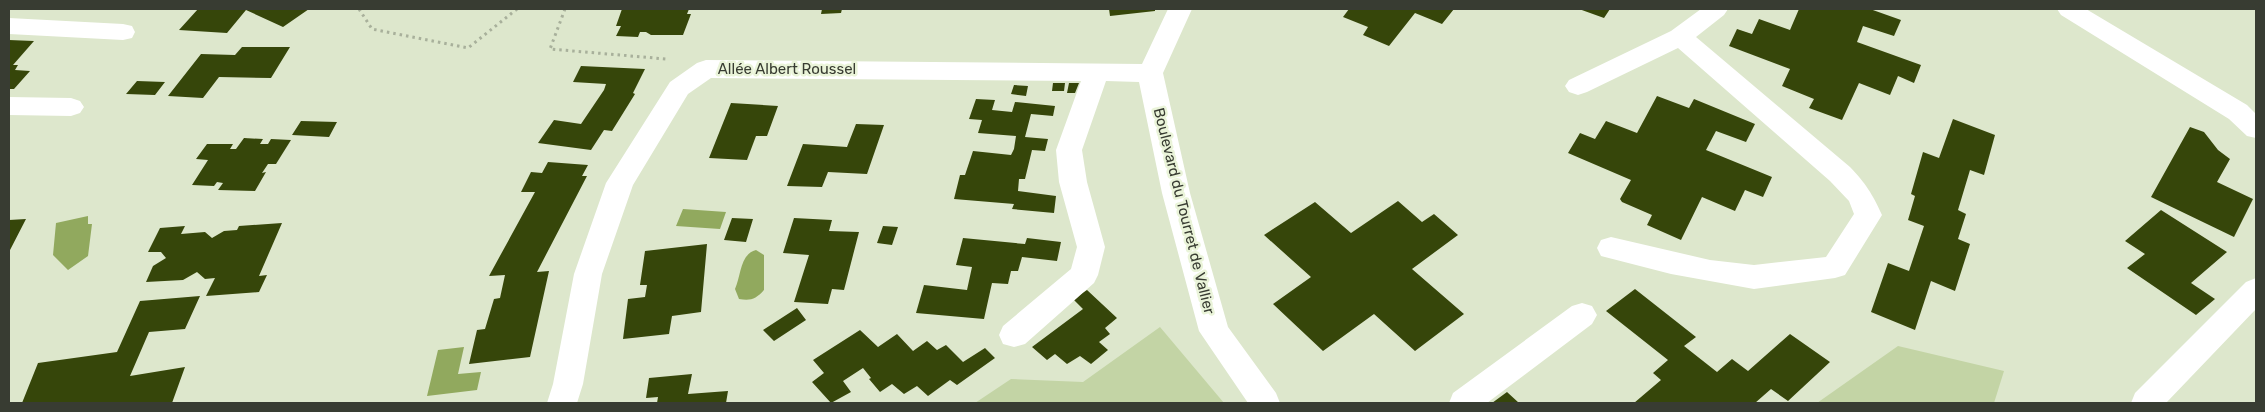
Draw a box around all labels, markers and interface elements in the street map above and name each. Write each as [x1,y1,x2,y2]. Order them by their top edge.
street label: Allée Albert Roussel [718,60,856,78]
street label: Boulevard du Tourret de Vallier [1150,106,1218,316]

